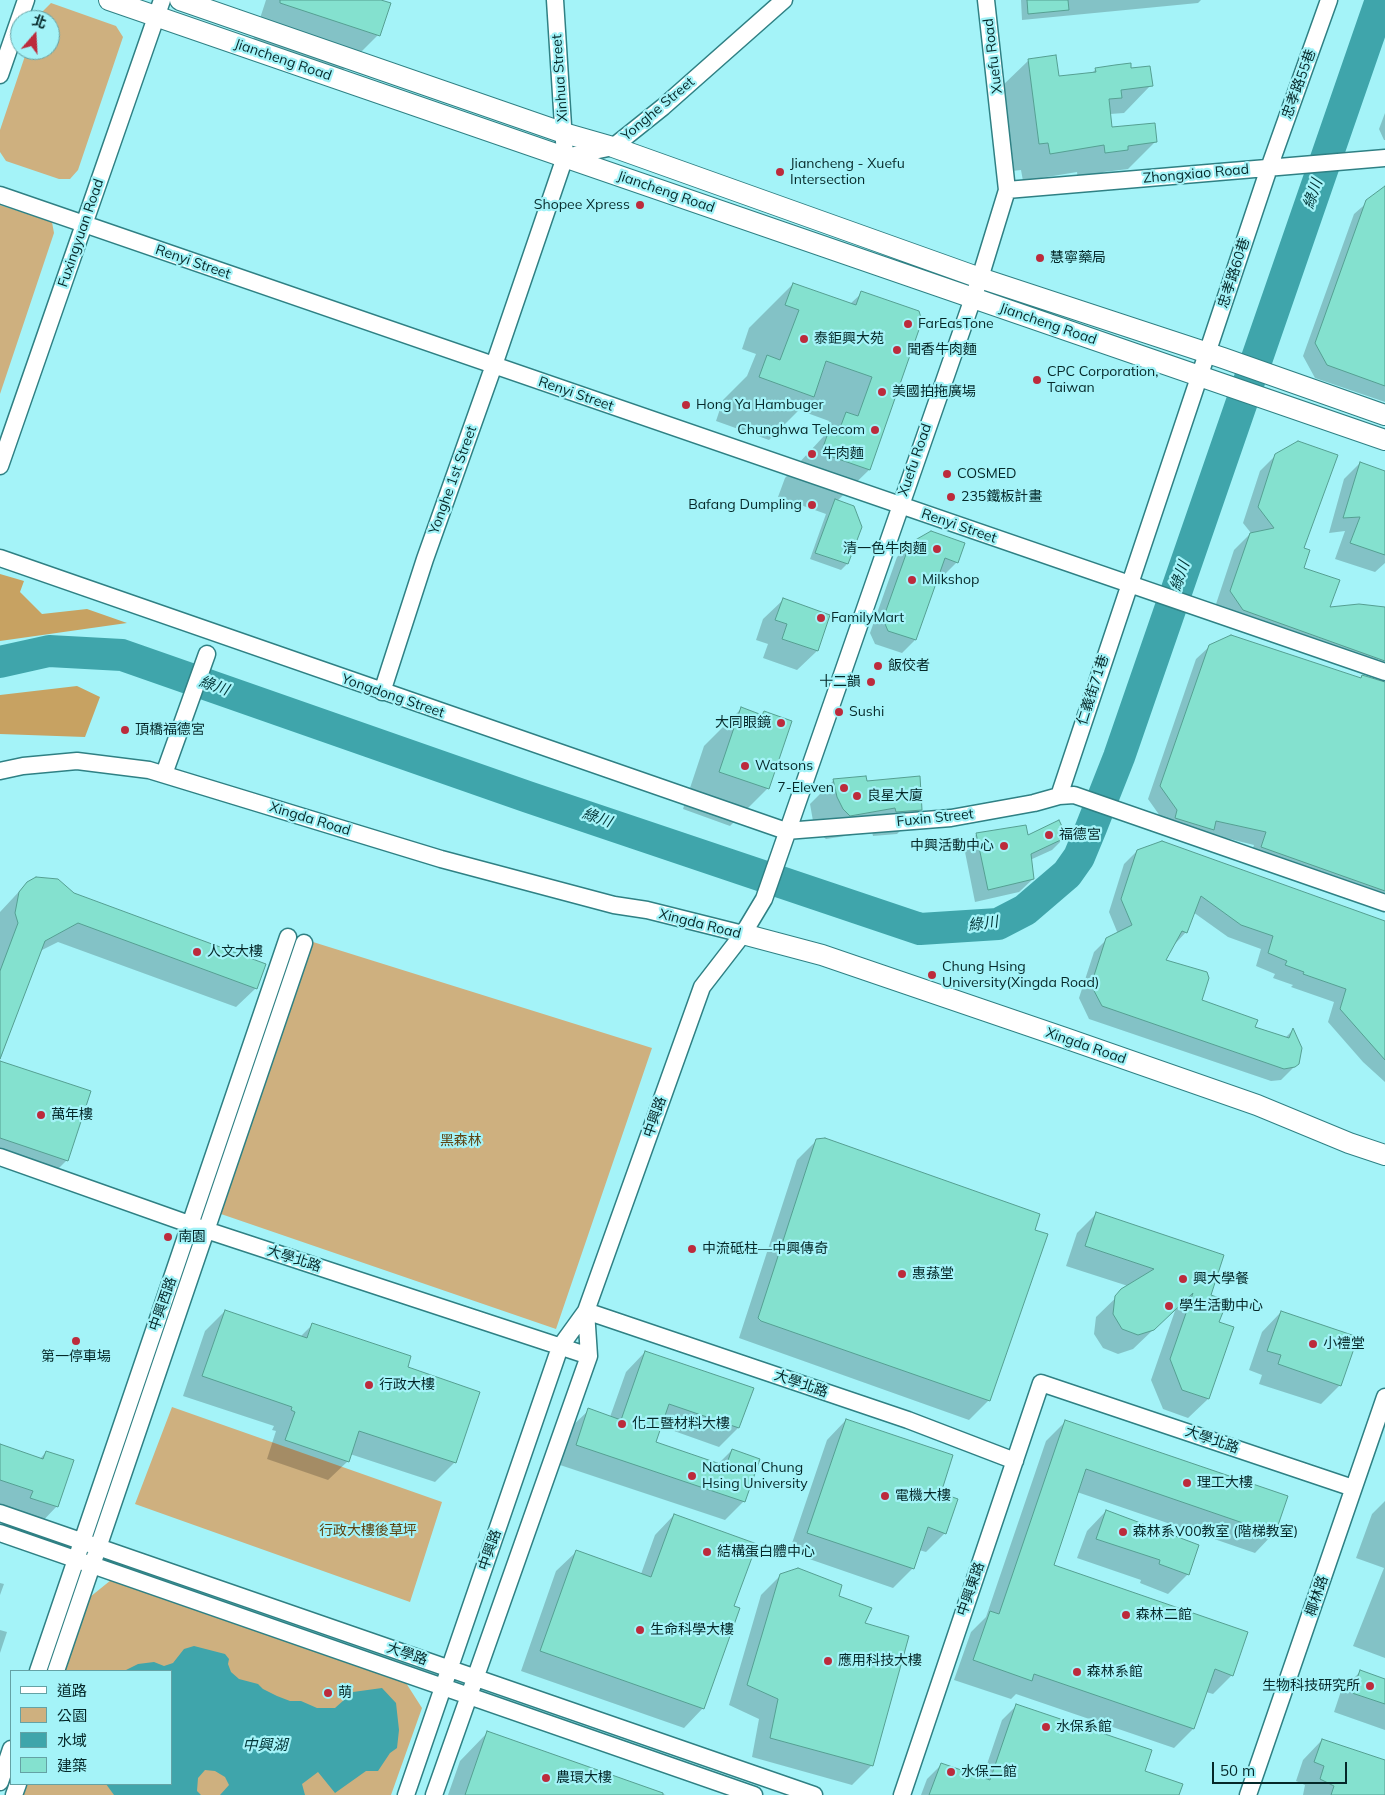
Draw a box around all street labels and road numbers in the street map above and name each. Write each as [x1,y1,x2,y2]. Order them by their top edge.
street label: Xuefu Road [980,17,1006,95]
street label: Xinhua Street [549,34,571,122]
street label: Jiancheng Road [232,35,334,85]
street label: 忠孝路55巷 [1279,47,1319,121]
street label: Yonghe Street [618,74,698,144]
street label: Zhongxiao Road [1142,161,1250,187]
street label: Jiancheng Road [615,167,717,217]
street label: Fuxingyuan Road [55,177,107,289]
street label: 忠孝路60巷 [1215,236,1253,310]
street label: Renyi Street [153,241,233,283]
street label: Jiancheng Road [997,299,1099,349]
street label: Renyi Street [536,373,616,415]
street label: Xuefu Road [895,422,935,498]
street label: Yonghe 1st Street [426,424,480,536]
street label: Renyi Street [919,505,999,547]
street label: 仁義街71巷 [1074,653,1112,727]
street label: Yongdong Street [339,671,447,721]
street label: Xingda Road [267,799,353,839]
street label: Fuxin Street [896,806,974,830]
street label: Xingda Road [657,906,743,942]
street label: Xingda Road [1044,1024,1128,1068]
street label: 中興路 [640,1094,670,1140]
street label: 大學北路 [265,1242,323,1276]
street label: 中興西路 [146,1275,180,1333]
street label: 大學北路 [772,1367,830,1401]
street label: 大學北路 [1183,1423,1241,1457]
street label: 中興路 [475,1527,505,1573]
street label: 中興東路 [954,1560,988,1618]
street label: 椰林路 [1302,1573,1332,1619]
street label: 大學路 [384,1639,430,1669]

